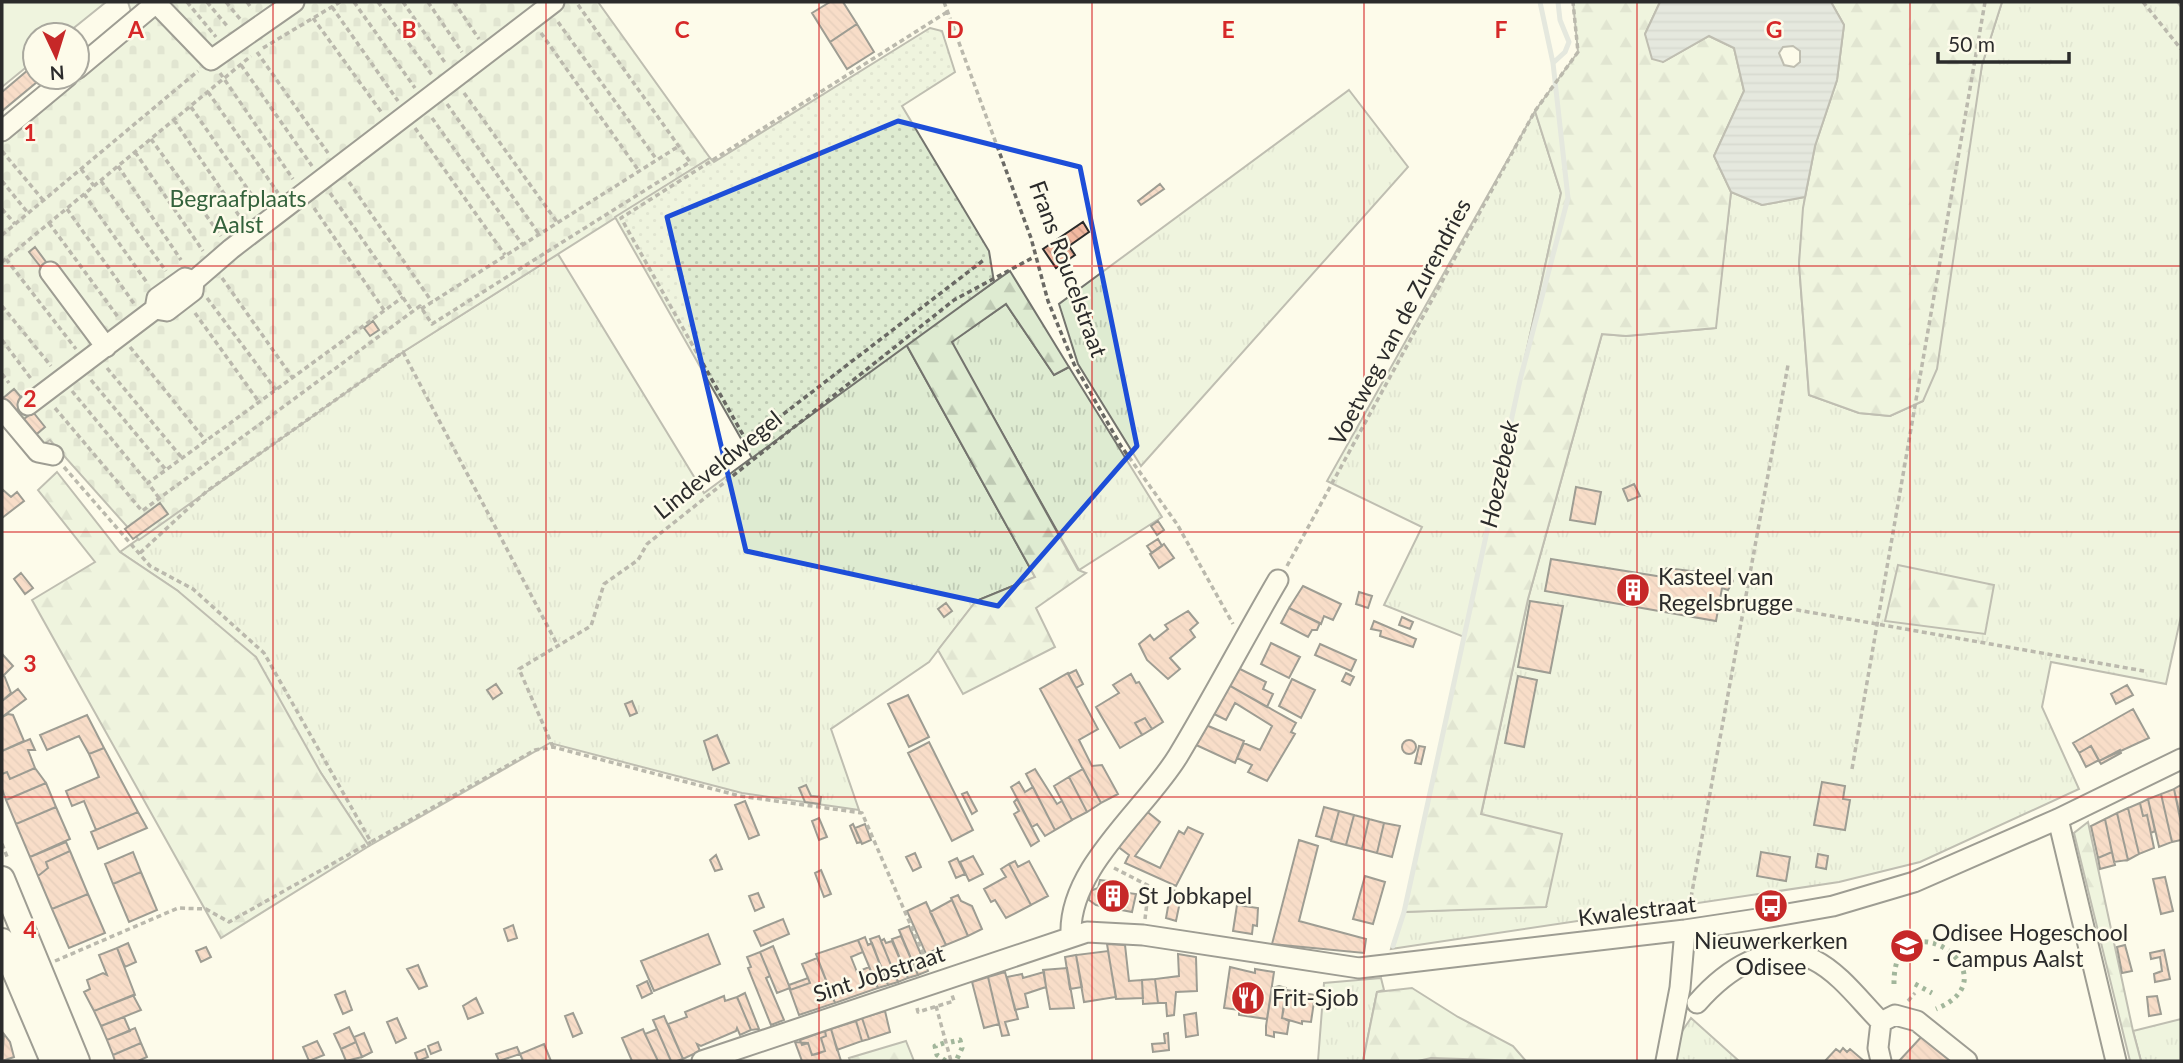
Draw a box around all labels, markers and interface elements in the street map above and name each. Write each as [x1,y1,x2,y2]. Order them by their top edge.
text: A [127,15,145,43]
text: B [401,15,417,43]
text: C [674,15,690,43]
text: D [946,15,964,43]
text: E [1221,15,1235,43]
text: F [1494,15,1508,43]
text: G [1766,15,1782,43]
north arrow [21,21,91,91]
scale bar [1938,21,2069,65]
text: 50 m [1948,31,1995,56]
text: N [49,61,65,85]
text: 1 [23,118,37,146]
street label: Frans Roucelstraat [1024,177,1114,361]
park label: Begraafplaats Aalst [170,184,307,238]
street label: Voetweg van de Zurendries [1322,193,1476,450]
text: 2 [23,384,37,412]
street label: Lindeveldwegel [648,404,787,524]
water label: Hoezebeek [1473,417,1524,530]
place label: Kasteel van Regelsbrugge [1658,562,1793,616]
building icon: Kasteel van Regelsbrugge [1614,571,1652,609]
text: 3 [23,649,37,677]
building icon: St Jobkapel [1094,877,1132,915]
place label: St Jobkapel [1138,881,1252,909]
bus stop icon: Nieuwerkerken Odisee [1752,887,1790,925]
street label: Kwalestraat [1576,889,1698,931]
text: 4 [23,915,37,943]
place label: Odisee Hogeschool - Campus Aalst [1932,918,2128,972]
place label: Nieuwerkerken Odisee [1694,926,1848,980]
school or university icon: Odisee Hogeschool - Campus Aalst [1888,927,1926,965]
street label: Sint Jobstraat [809,938,949,1007]
restaurant icon: Frit-Sjob [1229,979,1267,1017]
place label: Frit-Sjob [1272,983,1359,1011]

